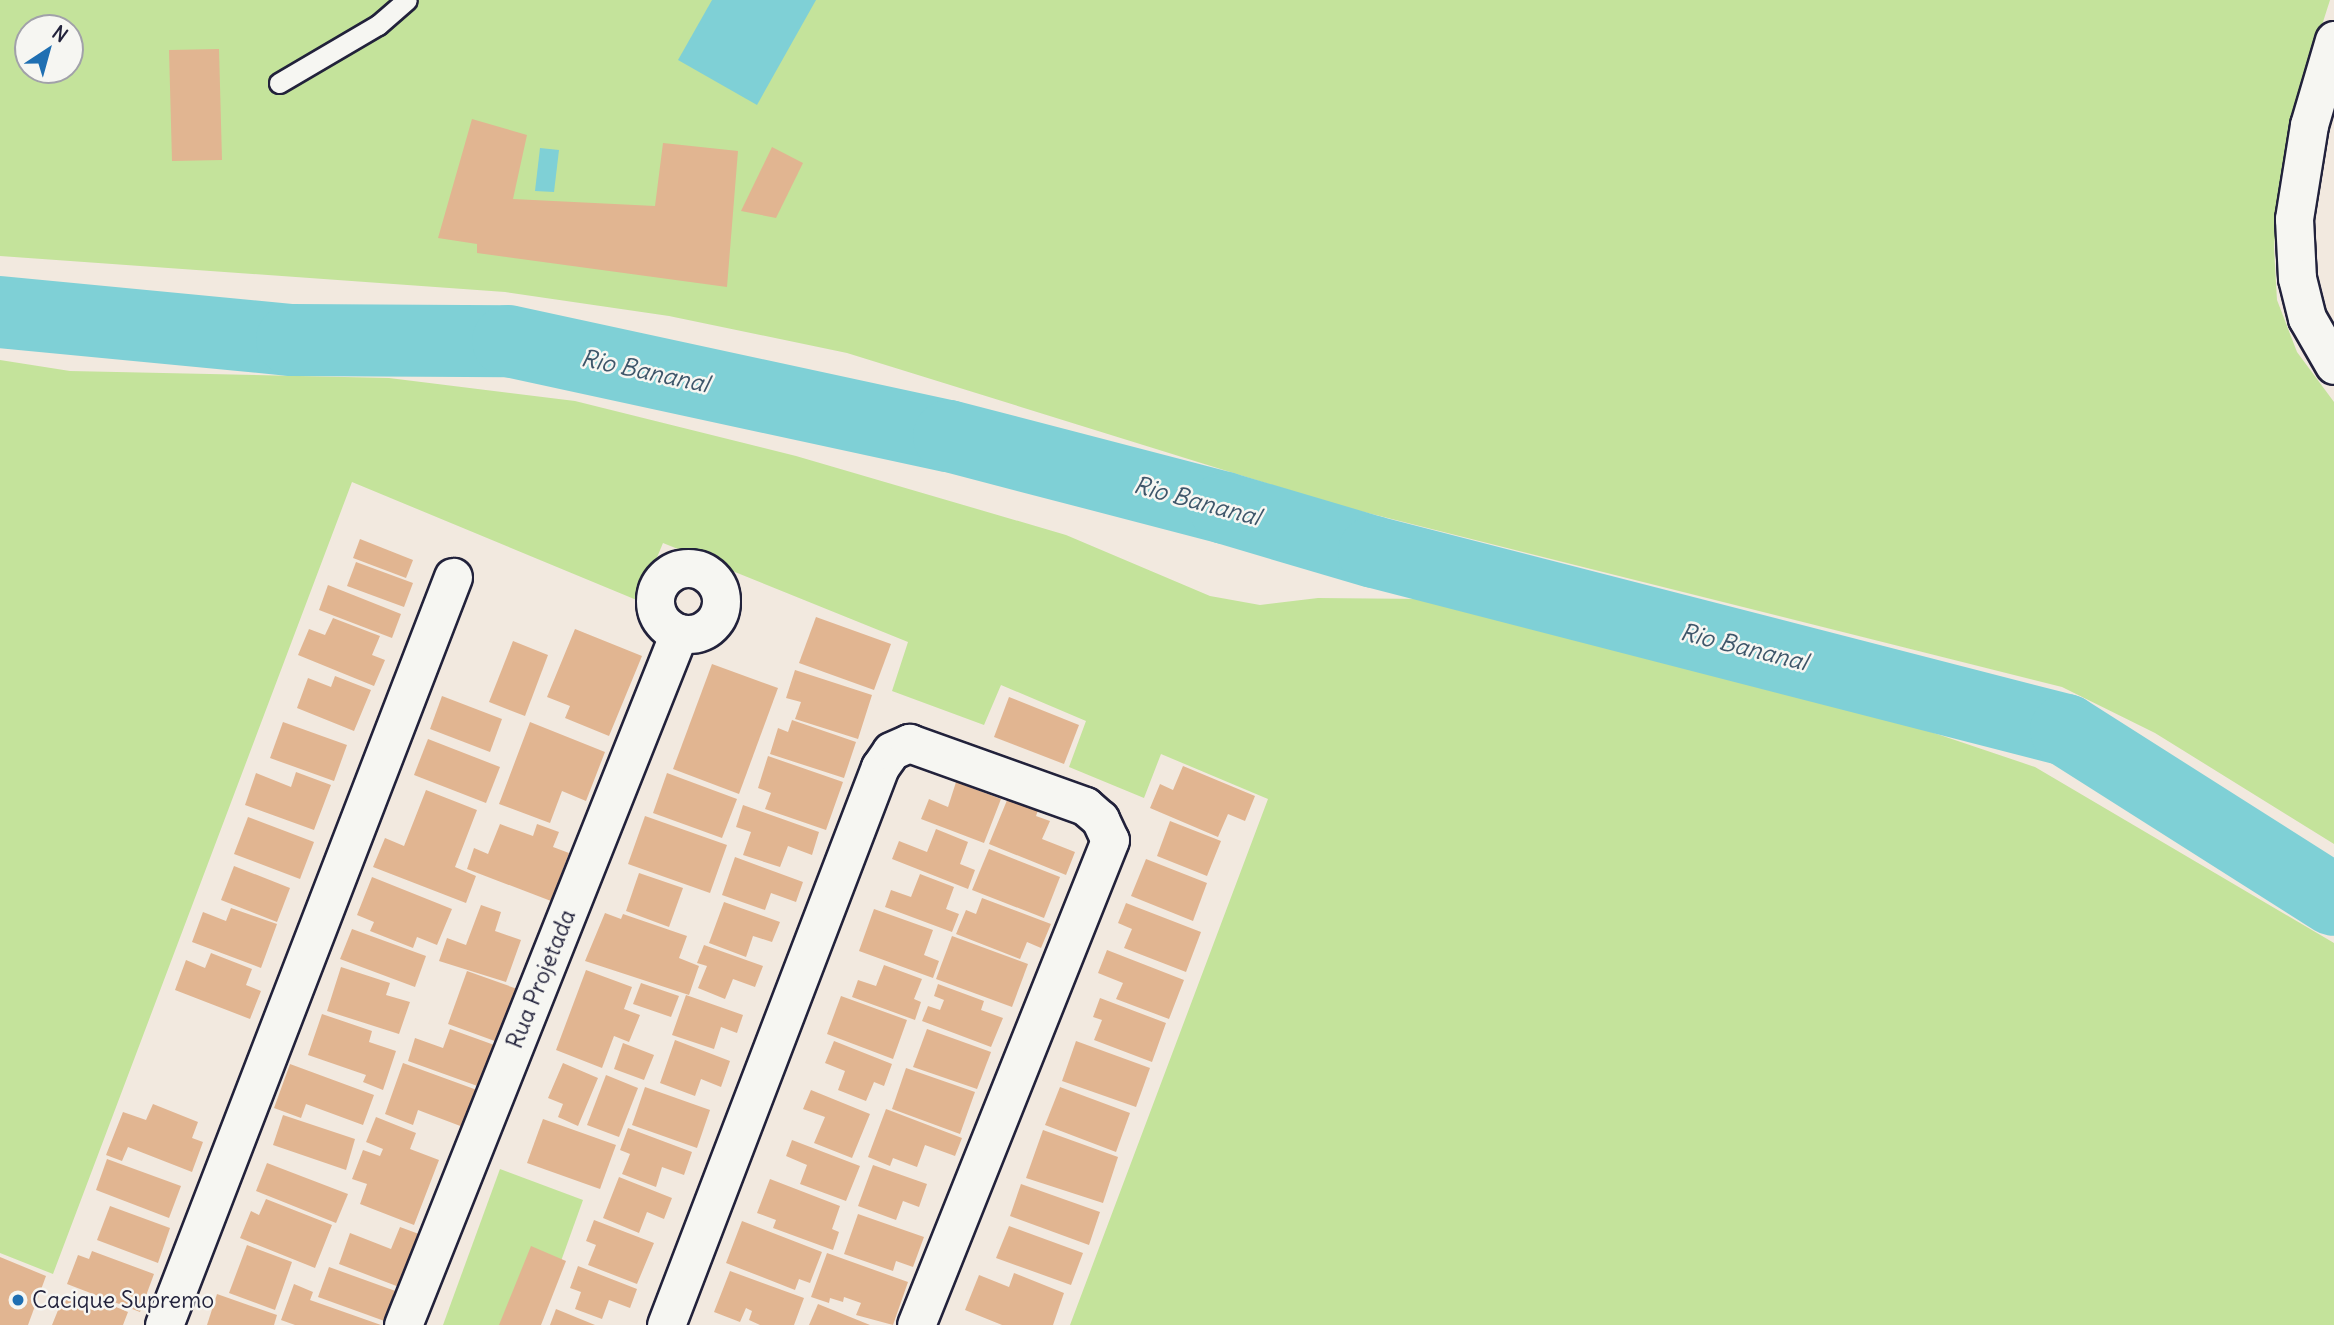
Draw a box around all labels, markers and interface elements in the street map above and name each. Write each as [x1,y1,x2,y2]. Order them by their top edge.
north arrow [14,14,84,84]
text: N [48,20,73,47]
water label: Rio Bananal [579,343,711,399]
water label: Rio Bananal [1131,470,1263,532]
water label: Rio Bananal [1678,617,1810,677]
street label: Rua Projetada [501,906,581,1052]
place label: Cacique Supremo [32,1286,214,1314]
marker: Cacique Supremo [10,1292,26,1308]

